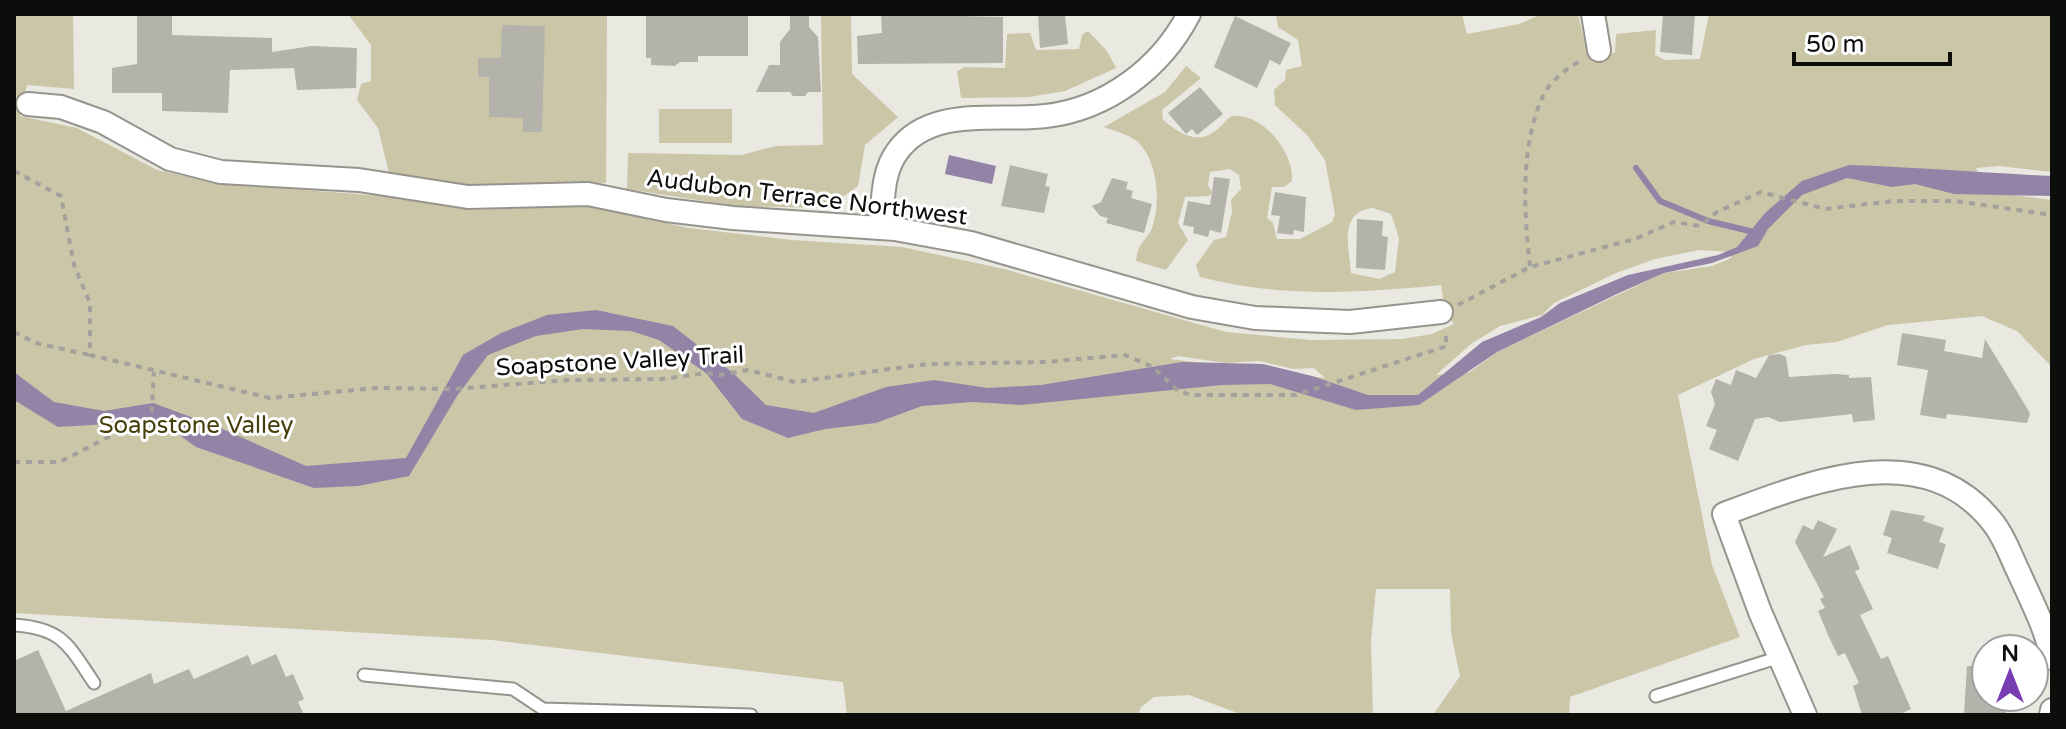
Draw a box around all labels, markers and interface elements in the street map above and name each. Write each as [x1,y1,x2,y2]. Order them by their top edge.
scale bar [1794,16,1950,66]
text: 50 m [1806,30,1864,59]
street label: Audubon Terrace Northwest [645,163,969,232]
street label: Soapstone Valley Trail [495,341,745,382]
park label: Soapstone Valley [99,411,293,440]
north arrow [1970,633,2050,713]
text: N [2001,641,2019,667]

